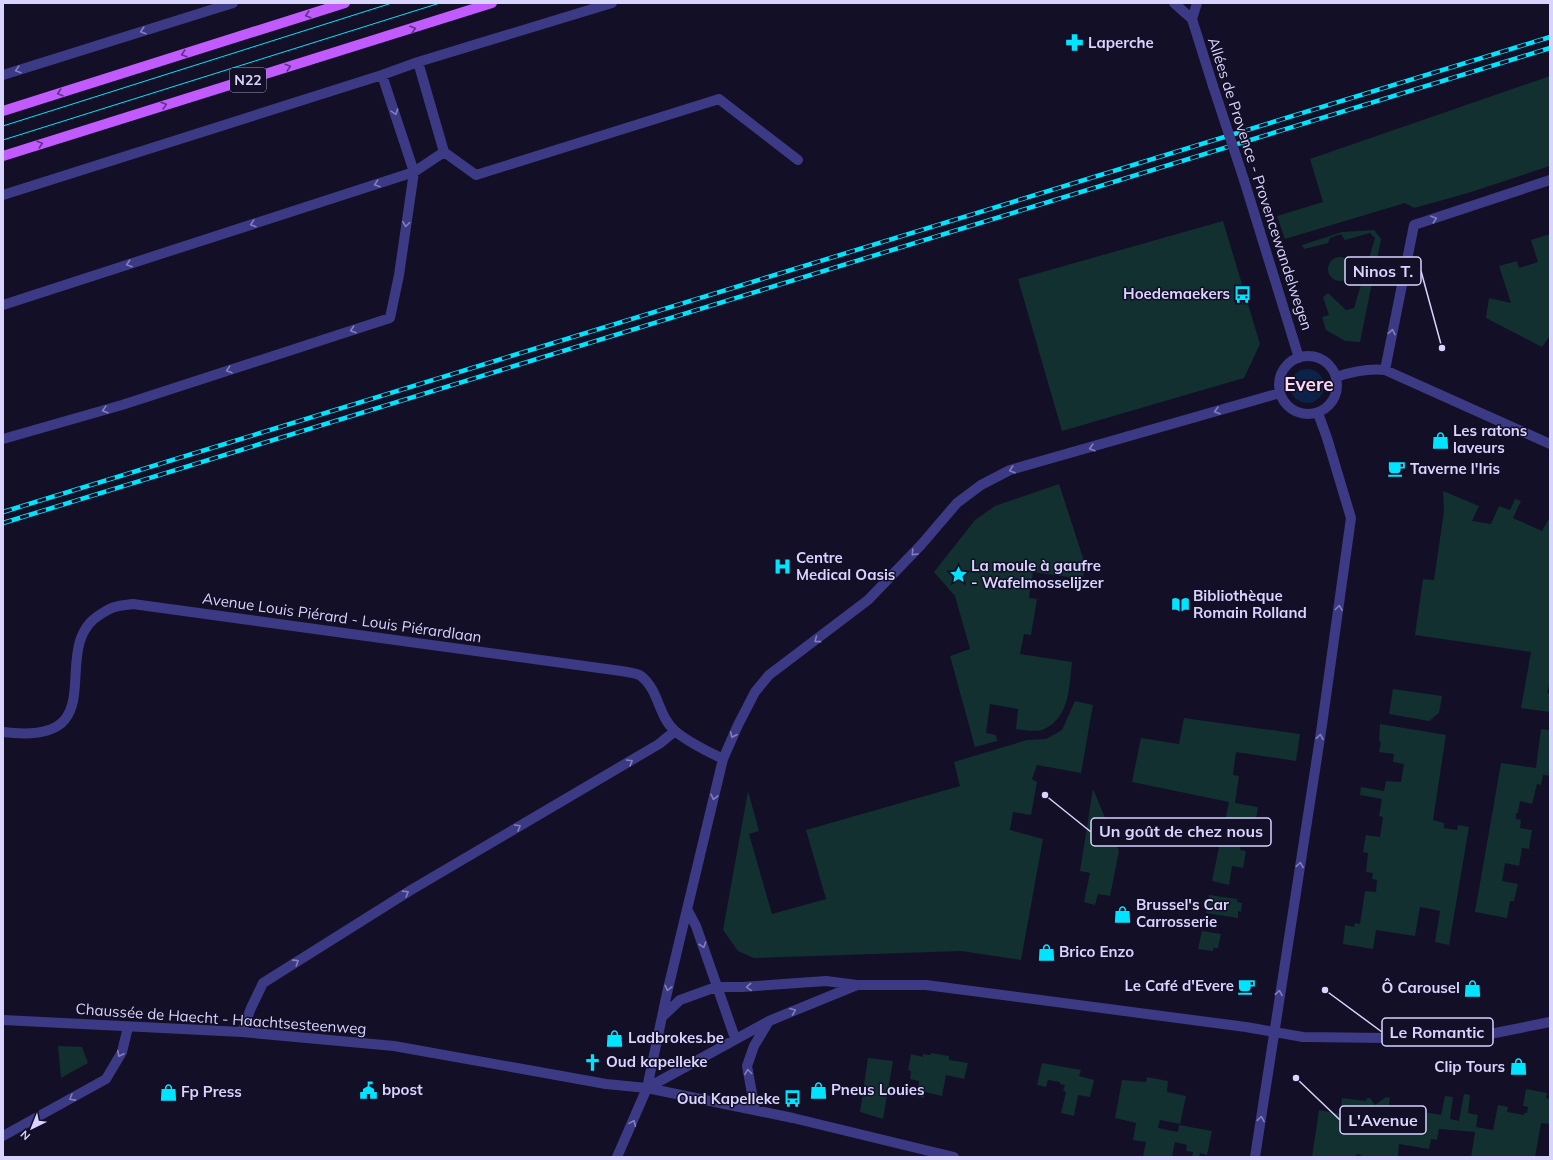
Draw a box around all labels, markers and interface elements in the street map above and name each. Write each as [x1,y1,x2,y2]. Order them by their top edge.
one-way arrow [305,10,312,19]
one-way arrow [409,25,416,34]
one-way arrow [139,26,146,35]
pharmacy icon: Laperche [1065,33,1085,53]
place label: Laperche [1088,33,1154,52]
street label: Allées de Provence - Provencewandelwegen [1204,35,1317,333]
one-way arrow [180,49,187,58]
one-way arrow [285,63,292,72]
one-way arrow [15,65,22,74]
road number: N22 [230,68,266,92]
one-way arrow [57,88,64,97]
one-way arrow [160,101,167,110]
one-way arrow [390,109,398,116]
one-way arrow [37,141,44,149]
one-way arrow [373,179,380,188]
one-way arrow [1430,215,1437,223]
one-way arrow [250,219,257,228]
one-way arrow [402,221,411,227]
callout: Ninos T. [1345,257,1421,285]
one-way arrow [126,259,133,268]
text: Ninos T. [1353,261,1413,281]
place label: Hoedemaekers [1123,284,1230,303]
bus stop icon: Hoedemaekers [1233,284,1253,304]
one-way arrow [349,325,356,334]
one-way arrow [1388,329,1396,335]
one-way arrow [226,365,233,374]
district label: Evere [1284,372,1334,396]
one-way arrow [102,405,109,414]
one-way arrow [1213,406,1220,415]
place label: Les ratons laveurs [1453,421,1527,457]
shop icon: Les ratons laveurs [1430,430,1450,450]
one-way arrow [1088,443,1095,452]
cafe icon: Taverne l'Iris [1387,459,1407,479]
place label: Taverne l'Iris [1410,459,1500,478]
one-way arrow [1008,466,1015,474]
place label: Centre Medical Oasis [796,548,895,584]
one-way arrow [911,548,919,556]
place label: La moule à gaufre - Wafelmosselijzer [971,556,1104,592]
hospital icon: Centre Medical Oasis [773,557,793,577]
place icon: La moule à gaufre - Wafelmosselijzer [948,565,968,585]
place label: Bibliothèque Romain Rolland [1193,586,1307,622]
street label: Avenue Louis Piérard - Louis Piérardlaan [201,588,483,647]
library icon: Bibliothèque Romain Rolland [1170,595,1190,615]
one-way arrow [1334,605,1343,611]
one-way arrow [815,635,822,642]
one-way arrow [730,731,738,738]
one-way arrow [1316,734,1324,740]
one-way arrow [626,759,633,766]
one-way arrow [710,794,718,801]
callout: Un goût de chez nous [1091,818,1271,846]
text: Un goût de chez nous [1099,821,1263,841]
one-way arrow [514,825,521,832]
one-way arrow [1295,862,1304,868]
one-way arrow [402,890,409,898]
place label: Brussel's Car Carrosserie [1136,895,1229,931]
shop icon: Brussel's Car Carrosserie [1113,904,1133,924]
one-way arrow [698,941,706,948]
shop icon: Brico Enzo [1036,942,1056,962]
place label: Brico Enzo [1059,942,1134,961]
one-way arrow [291,960,298,967]
place label: Le Café d'Evere [1124,976,1234,995]
cafe icon: Le Café d'Evere [1237,976,1257,996]
place label: Ô Carousel [1382,978,1460,997]
shop icon: Ô Carousel [1463,978,1483,998]
one-way arrow [746,982,752,991]
one-way arrow [664,985,672,991]
one-way arrow [1274,990,1283,996]
street label: Chaussée de Haecht - Haachtsesteenweg [75,999,367,1038]
one-way arrow [789,1008,796,1016]
callout: Le Romantic [1382,1018,1493,1046]
text: Le Romantic [1390,1022,1484,1042]
shop icon: Ladbrokes.be [605,1028,625,1048]
place label: Ladbrokes.be [628,1028,724,1047]
one-way arrow [117,1050,125,1057]
church icon: Oud kapelleke [583,1052,603,1072]
place label: Oud kapelleke [606,1052,708,1071]
place label: Clip Tours [1434,1057,1505,1076]
shop icon: Clip Tours [1508,1057,1528,1077]
one-way arrow [744,1069,753,1075]
public building icon: bpost [359,1080,379,1100]
place label: bpost [382,1080,423,1099]
shop icon: Pneus Louies [808,1080,828,1100]
place label: Pneus Louies [831,1080,924,1099]
shop icon: Fp Press [158,1082,178,1102]
place label: Fp Press [181,1082,242,1101]
place label: Oud Kapelleke [677,1089,780,1108]
bus stop icon: Oud Kapelleke [783,1089,803,1109]
one-way arrow [69,1093,76,1100]
callout: L'Avenue [1340,1106,1426,1134]
north arrow [12,1108,52,1148]
text: L'Avenue [1348,1110,1418,1130]
one-way arrow [1256,1115,1265,1122]
one-way arrow [628,1119,636,1126]
text: N [17,1127,33,1143]

